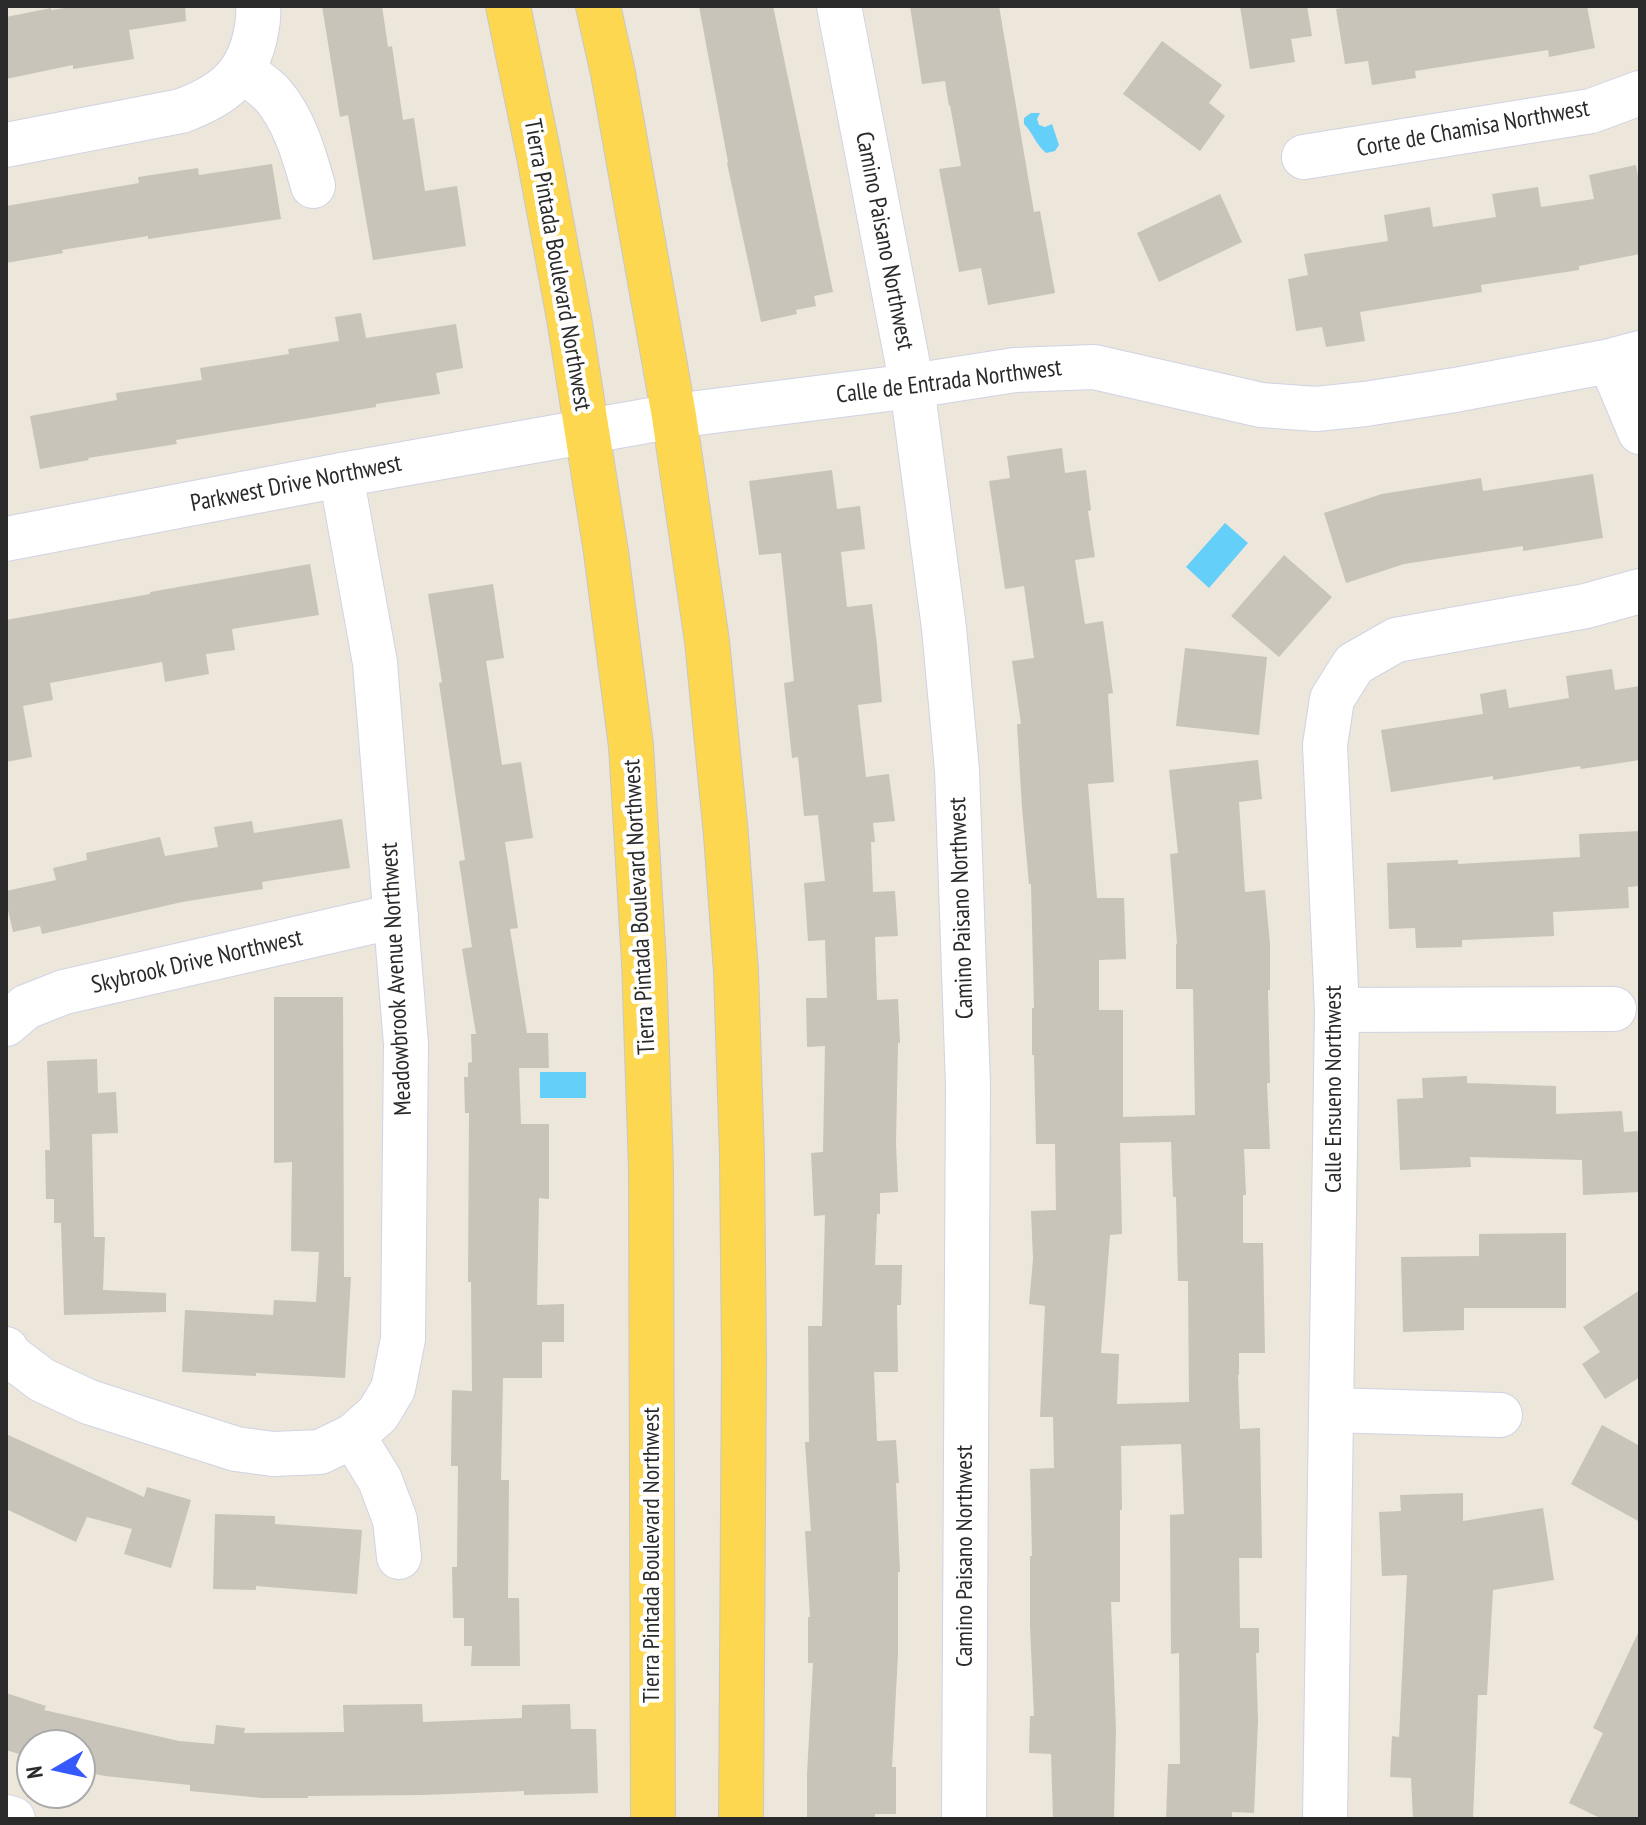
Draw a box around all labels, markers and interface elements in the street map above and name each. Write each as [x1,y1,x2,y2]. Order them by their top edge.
street label: Corte de Chamisa Northwest [1354,94,1592,164]
street label: Tierra Pintada Boulevard Northwest [517,117,597,413]
street label: Camino Paisano Northwest [849,129,919,353]
street label: Calle de Entrada Northwest [835,354,1063,410]
street label: Parkwest Drive Northwest [188,449,404,519]
street label: Tierra Pintada Boulevard Northwest [618,759,662,1055]
street label: Camino Paisano Northwest [944,797,980,1019]
street label: Meadowbrook Avenue Northwest [375,842,419,1116]
street label: Skybrook Drive Northwest [89,924,305,1000]
street label: Calle Ensueno Northwest [1320,985,1348,1193]
street label: Tierra Pintada Boulevard Northwest [638,1407,666,1703]
street label: Camino Paisano Northwest [951,1445,979,1667]
north arrow [16,1729,96,1809]
text: N [20,1764,49,1781]

